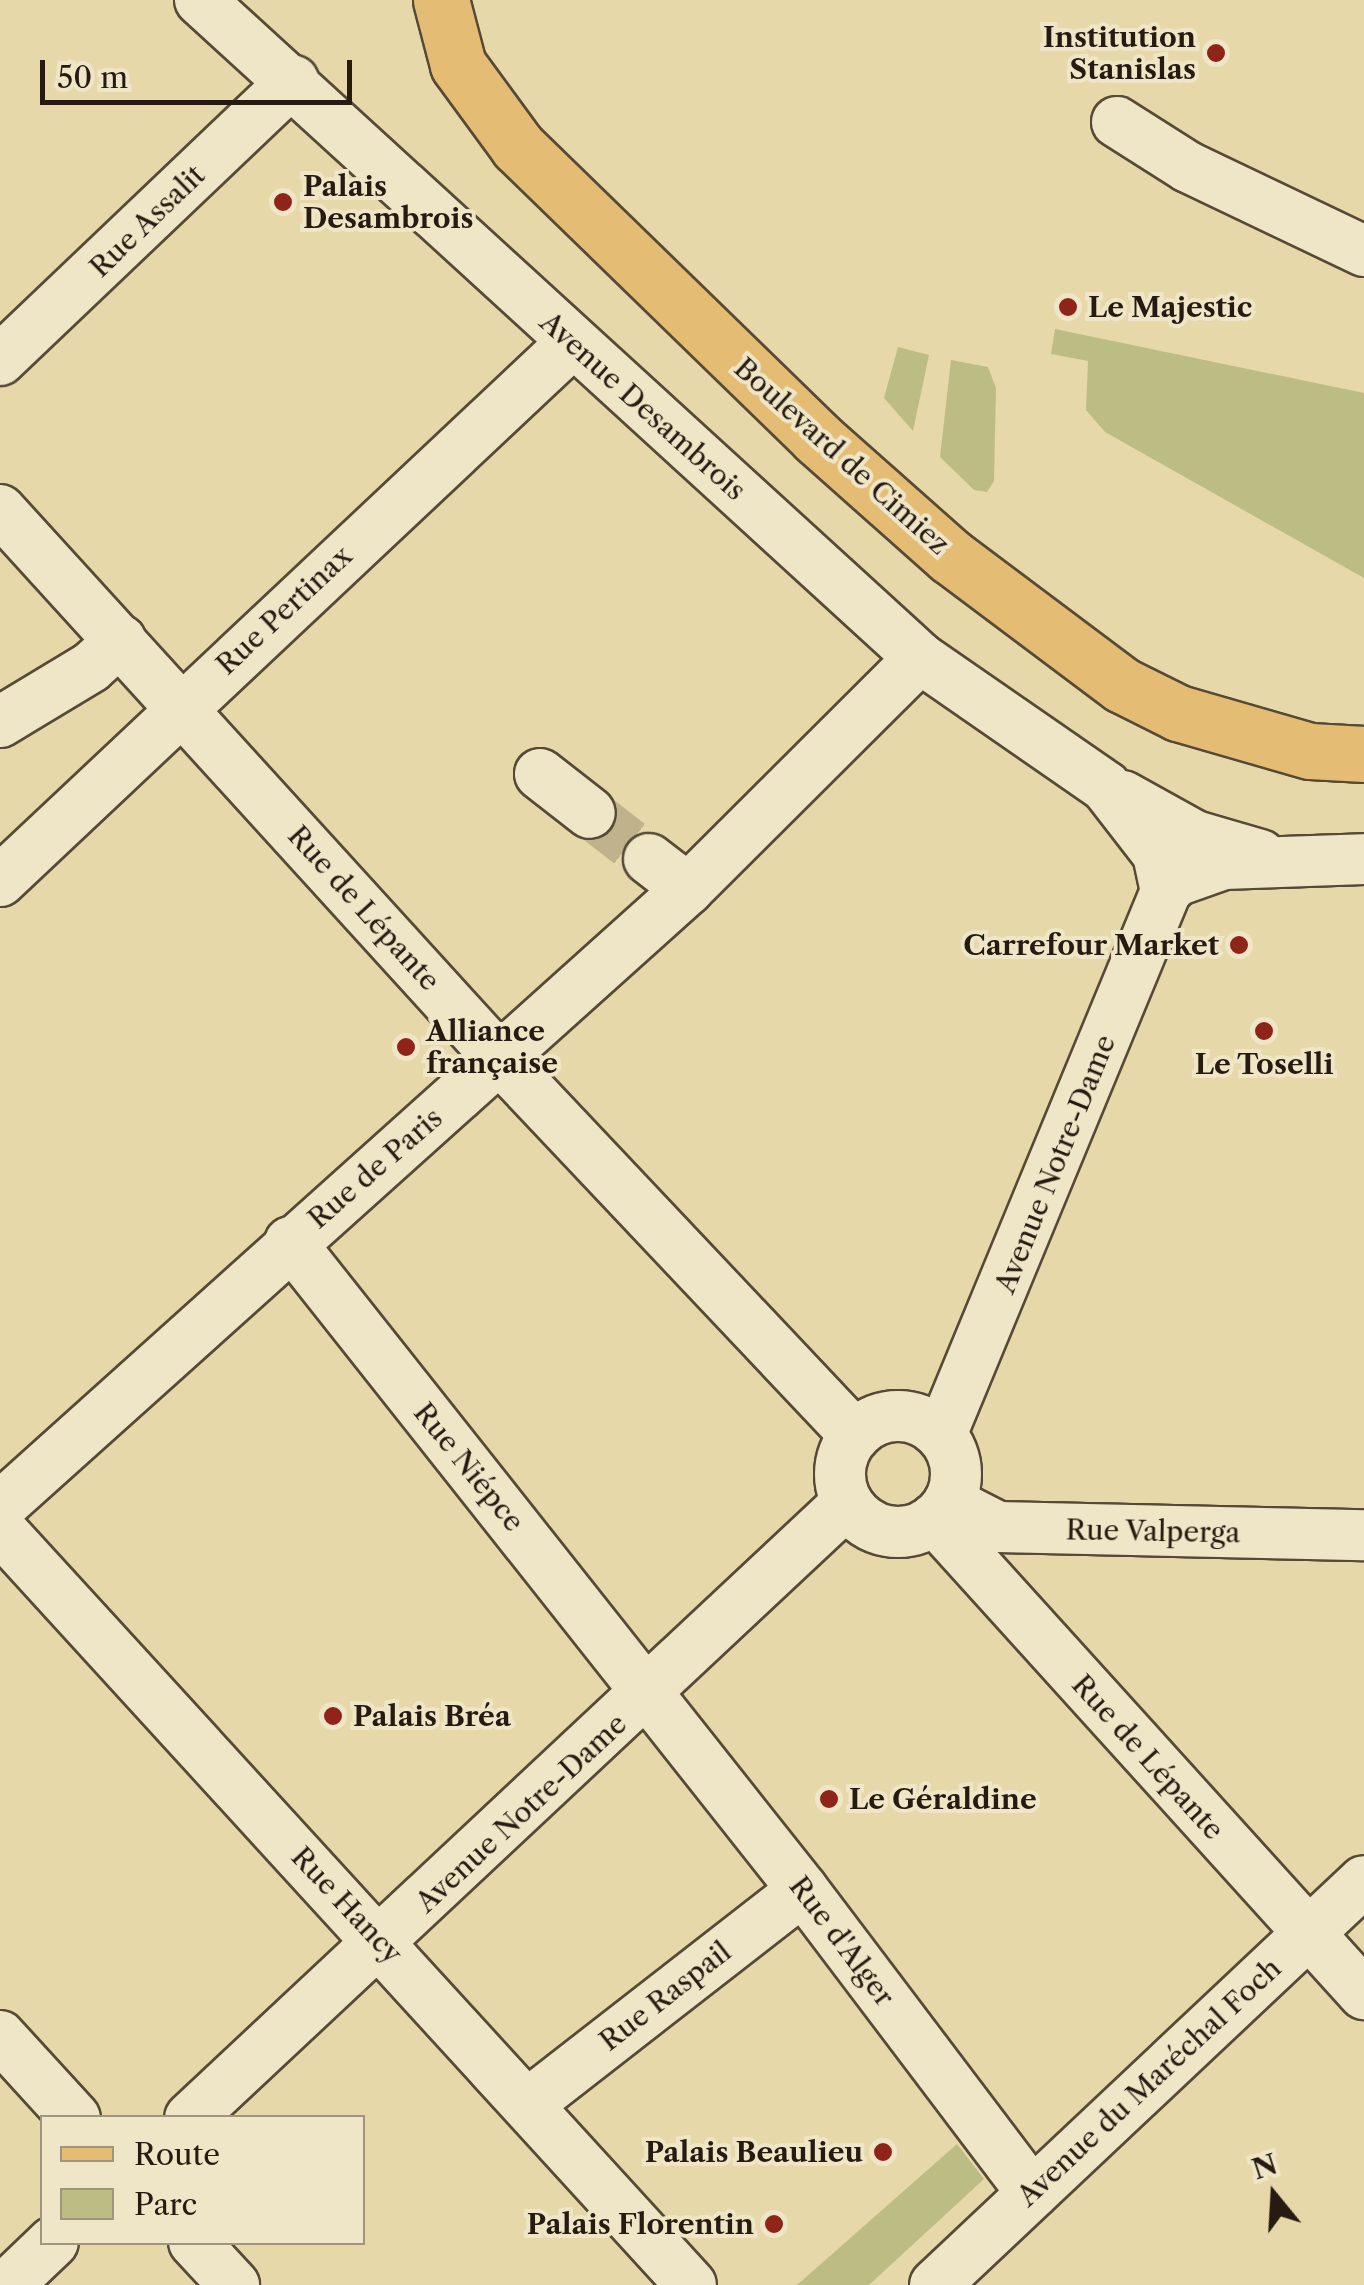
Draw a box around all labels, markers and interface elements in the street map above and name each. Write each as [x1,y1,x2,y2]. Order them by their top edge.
place label: Institution Stanislas [1043,20,1196,86]
scale bar [45,40,358,102]
marker: Institution Stanislas [1205,42,1227,64]
text: 50 m [57,59,128,96]
street label: Rue Assalit [82,158,212,284]
place label: Palais Desambrois [303,169,474,235]
marker: Palais Desambrois [272,191,294,213]
place label: Le Majestic [1088,290,1252,324]
marker: Le Majestic [1057,296,1079,318]
street label: Avenue Desambrois [533,305,753,507]
street label: Boulevard de Cimiez [728,351,956,561]
street label: Rue Pertinax [209,539,359,681]
street label: Rue de Lépante [281,819,447,997]
place label: Carrefour Market [963,928,1219,962]
marker: Carrefour Market [1228,934,1250,956]
place label: Alliance française [426,1014,558,1080]
marker: Le Toselli [1253,1020,1275,1042]
street label: Avenue Notre-Dame [988,1030,1122,1298]
marker: Alliance française [395,1036,417,1058]
place label: Le Toselli [1194,1047,1334,1081]
street label: Rue de Paris [301,1101,449,1235]
street label: Rue Niépce [407,1396,531,1538]
street label: Rue Valperga [1065,1513,1241,1549]
street label: Rue de Lépante [1065,1668,1231,1846]
place label: Palais Bréa [353,1699,511,1733]
marker: Palais Bréa [322,1705,344,1727]
street label: Avenue Notre-Dame [409,1707,633,1919]
place label: Le Géraldine [849,1782,1037,1816]
marker: Le Géraldine [818,1788,840,1810]
street label: Rue Hancy [285,1840,409,1970]
street label: Rue d'Alger [782,1870,902,2012]
street label: Rue Raspail [593,1934,737,2058]
street label: Avenue du Maréchal Foch [1010,1951,1288,2213]
legend [40,2115,365,2245]
place label: Palais Beaulieu [645,2135,863,2169]
text: Route [134,2136,220,2173]
marker: Palais Beaulieu [872,2141,894,2163]
north arrow [1224,2145,1324,2245]
text: N [1248,2147,1282,2186]
text: Parc [134,2186,197,2223]
place label: Palais Florentin [527,2207,754,2241]
marker: Palais Florentin [763,2213,785,2235]

